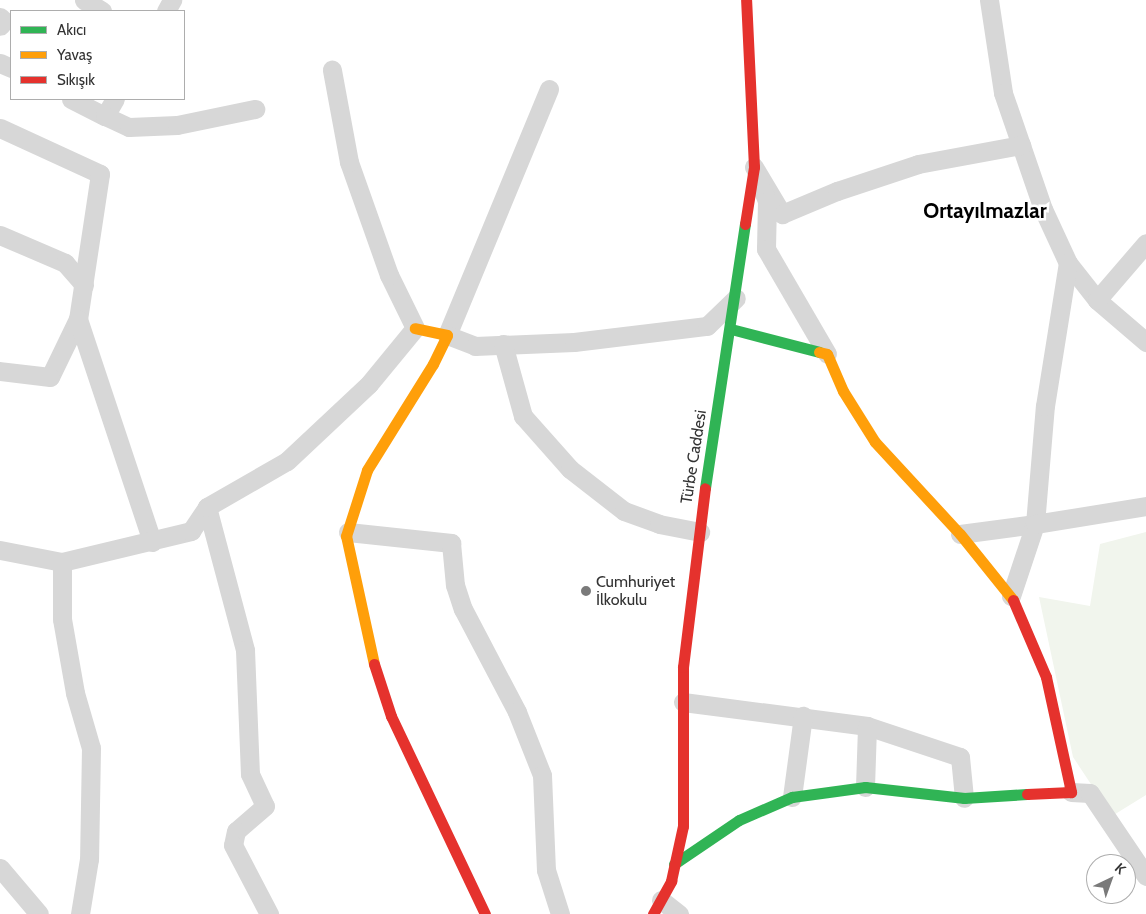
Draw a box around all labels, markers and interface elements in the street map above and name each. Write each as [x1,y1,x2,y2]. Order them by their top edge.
legend [10,10,185,100]
text: Akıcı [57,21,86,39]
text: Yavaş [57,46,92,64]
text: Sıkışık [57,71,95,89]
district label: Ortayılmazlar [923,198,1047,224]
street label: Türbe Caddesi [677,409,711,505]
place label: Cumhuriyet İlkokulu [596,572,675,610]
marker: Cumhuriyet İlkokulu [580,585,592,597]
north arrow [1086,854,1136,904]
text: K [1111,859,1130,878]

